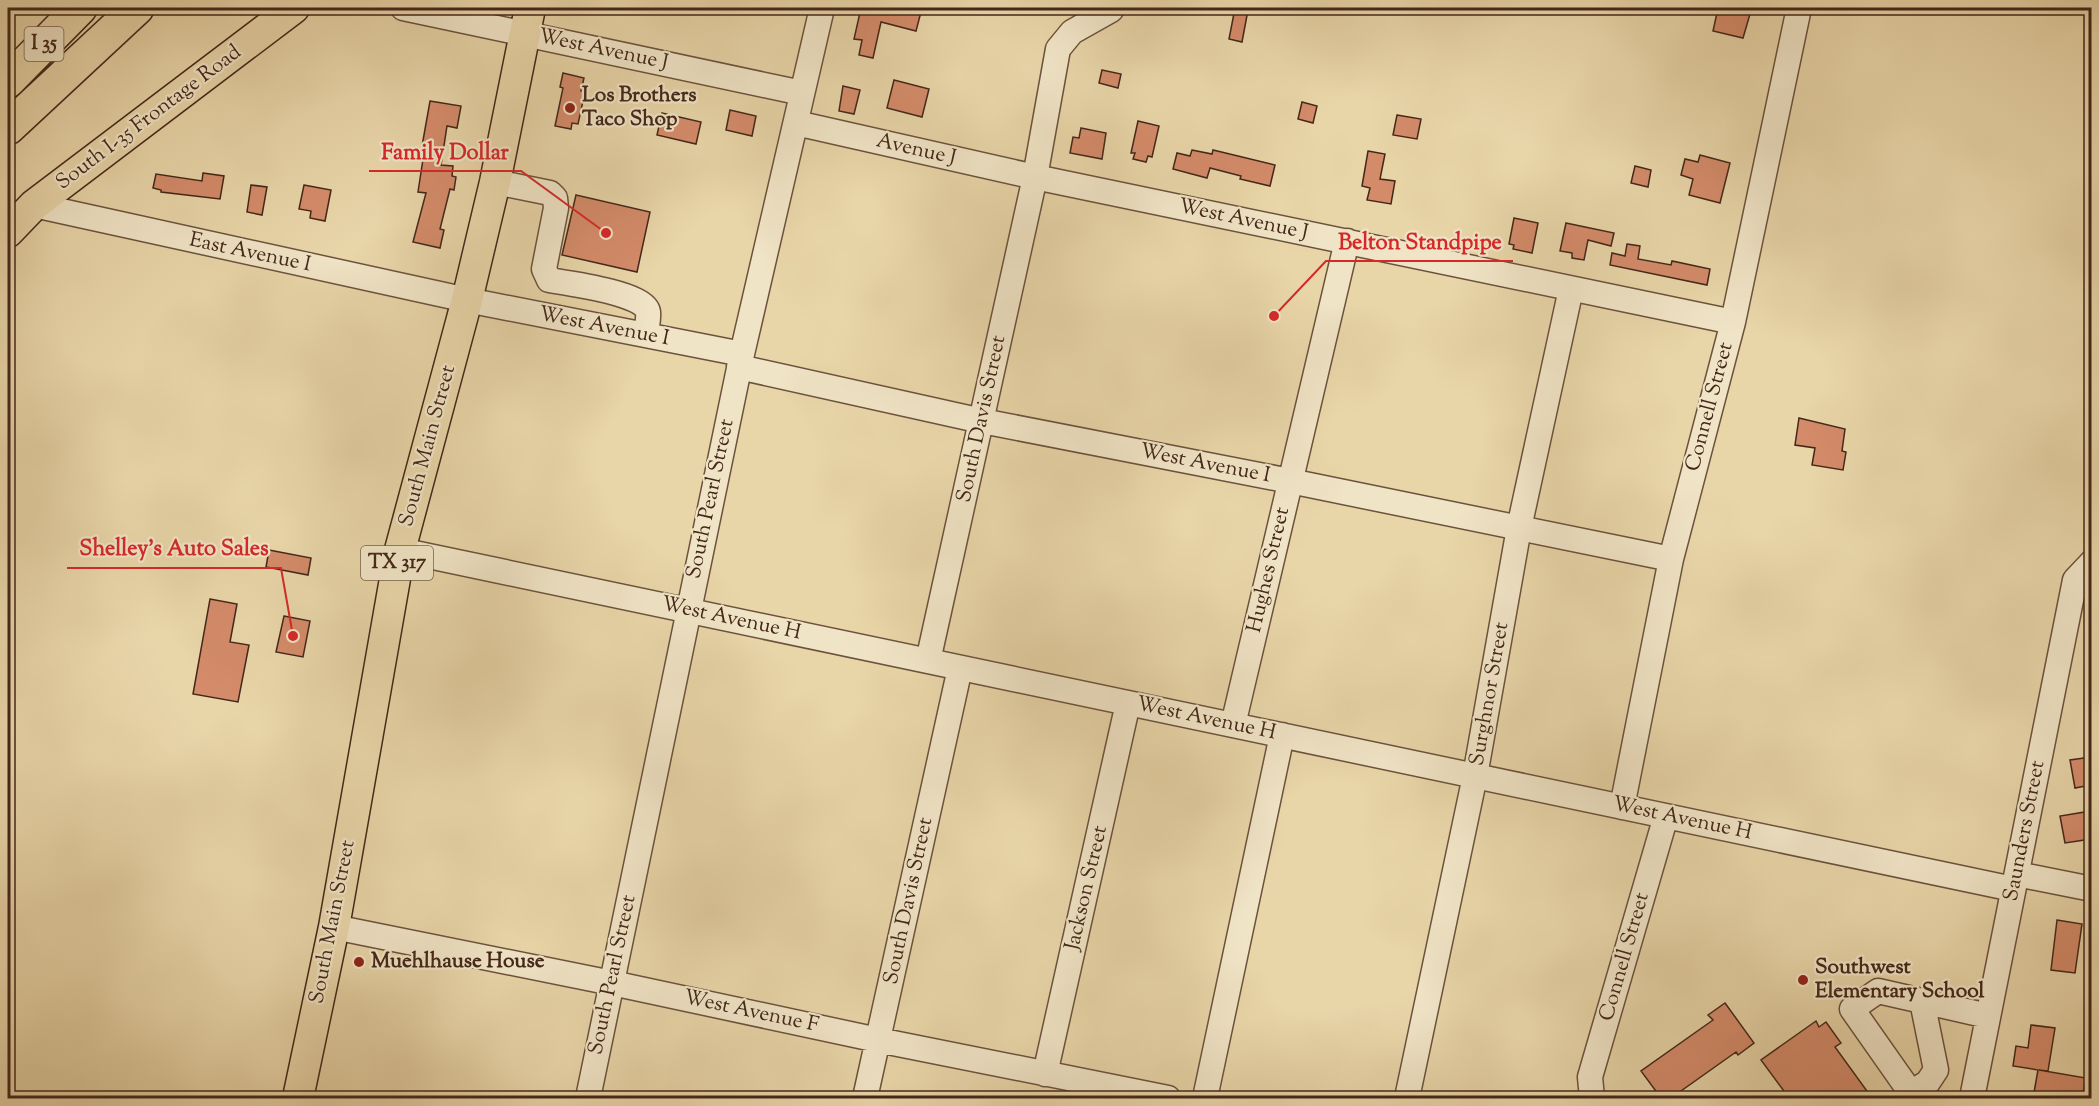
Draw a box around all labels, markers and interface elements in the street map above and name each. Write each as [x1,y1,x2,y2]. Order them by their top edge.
street label: West Avenue J [535,22,671,78]
road number: I 35 [24,27,63,61]
street label: South I-35 Frontage Road [50,38,248,198]
place label: Los Brothers Taco Shop [582,81,697,135]
marker: Los Brothers Taco Shop [563,101,577,115]
street label: Avenue J [873,126,959,174]
callout: Family Dollar [369,131,521,171]
text: Family Dollar [381,138,510,170]
street label: West Avenue J [1175,192,1311,248]
callout: Belton Standpipe [1326,221,1513,261]
street label: East Avenue I [186,225,314,281]
text: Belton Standpipe [1338,228,1502,260]
street label: West Avenue I [536,300,672,354]
street label: South Davis Street [950,333,1014,505]
street label: Connell Street [1678,339,1742,475]
street label: South Main Street [392,362,464,530]
street label: South Pearl Street [679,416,743,582]
street label: West Avenue I [1137,437,1273,491]
street label: Hughes Street [1240,504,1298,636]
callout: Shelley's Auto Sales [67,528,281,568]
text: Shelley's Auto Sales [79,534,269,566]
road number: TX 317 [361,546,433,580]
street label: West Avenue H [658,590,804,649]
street label: Surghnor Street [1463,620,1517,768]
street label: West Avenue H [1133,690,1279,749]
street label: Saunders Street [1997,758,2053,904]
street label: West Avenue H [1609,790,1755,849]
street label: South Davis Street [877,815,941,987]
street label: Jackson Street [1058,823,1116,954]
street label: South Main Street [302,838,364,1006]
street label: Connell Street [1592,889,1658,1025]
street label: South Pearl Street [581,892,645,1058]
place label: Muehlhause House [371,947,545,977]
place label: Southwest Elementary School [1815,953,1985,1007]
marker: Muehlhause House [352,955,366,969]
marker: Southwest Elementary School [1796,973,1810,987]
street label: West Avenue F [681,983,822,1041]

